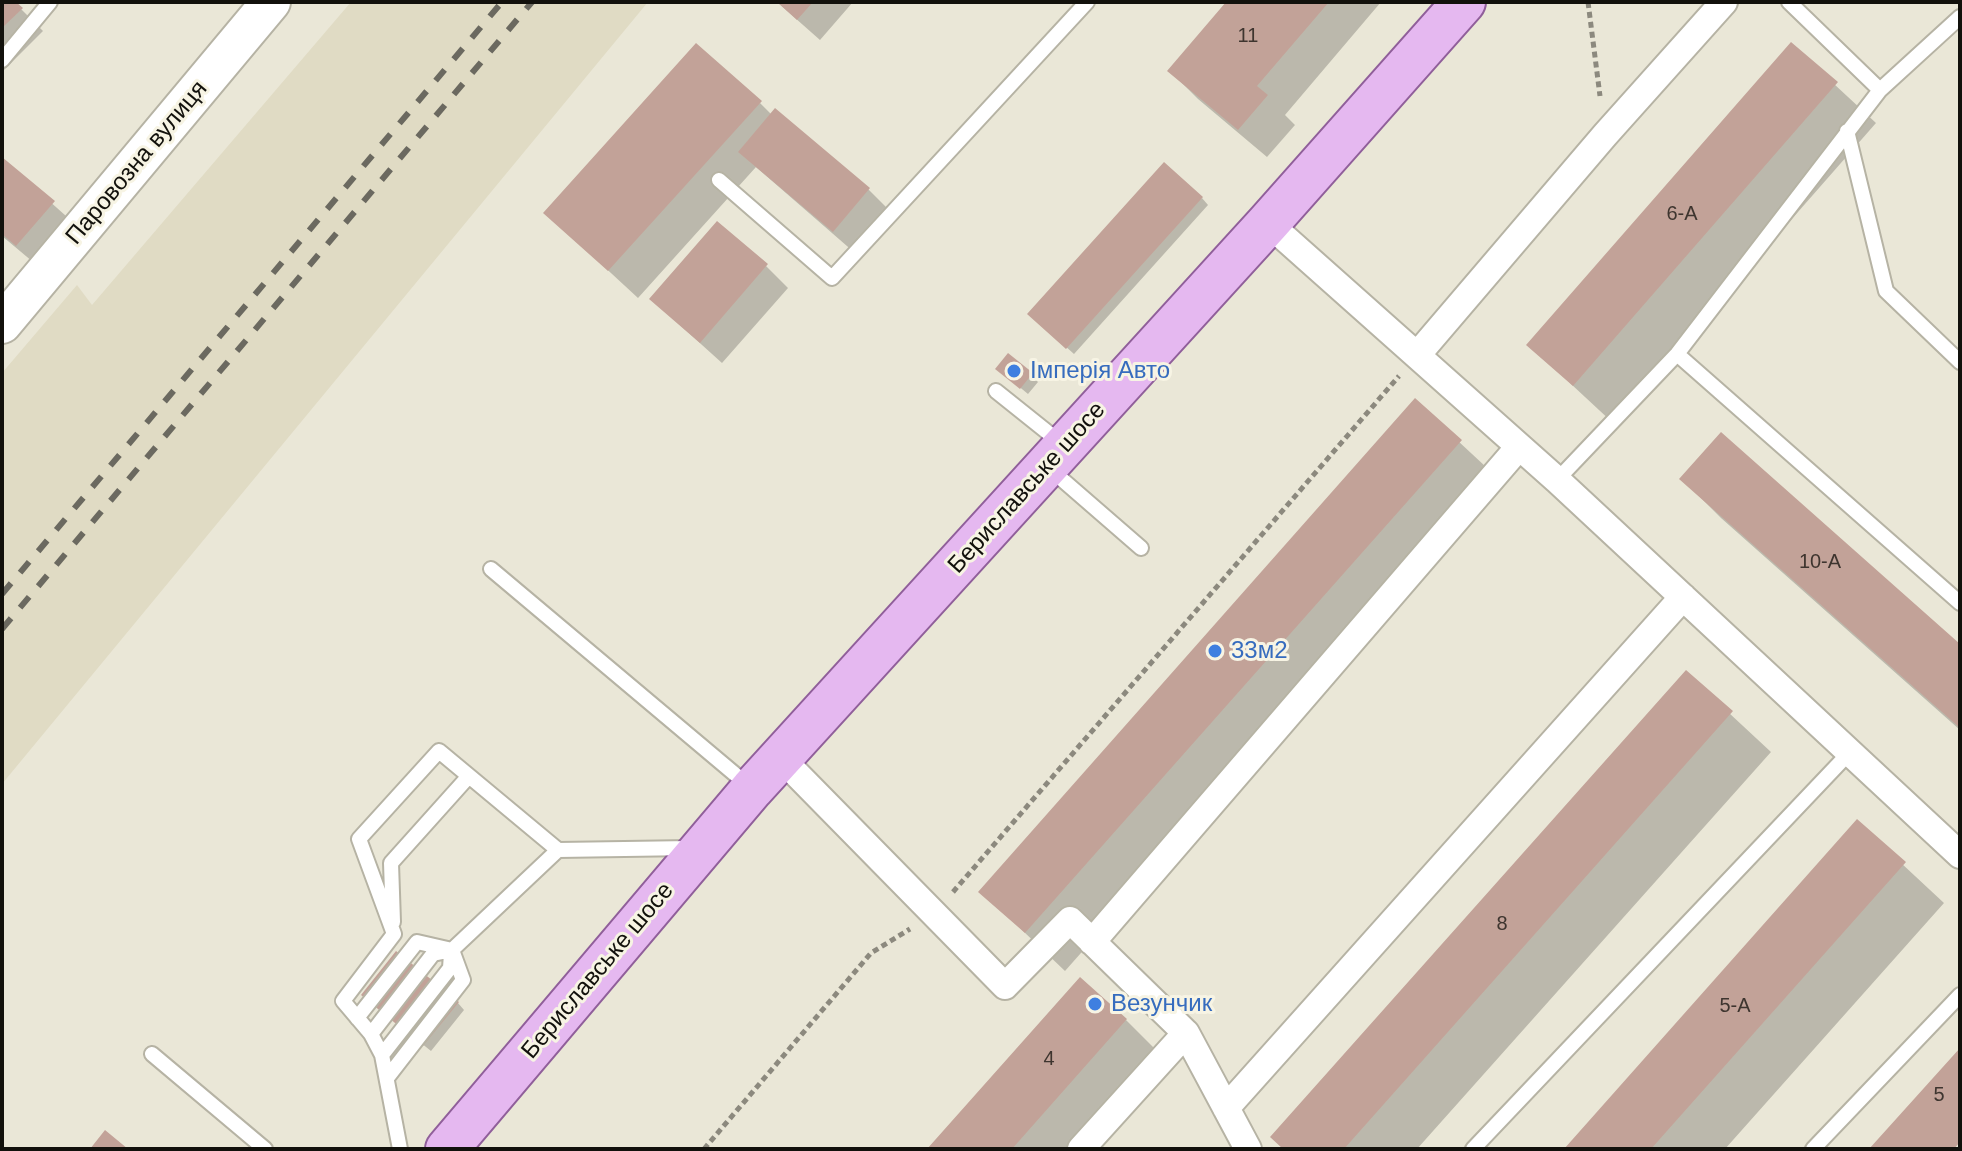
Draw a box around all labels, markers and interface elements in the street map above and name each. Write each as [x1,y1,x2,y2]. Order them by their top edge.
house number: 11 [1238,24,1258,48]
street label: Паровозна вулиця [60,75,214,251]
house number: 6-А [1666,202,1698,226]
place label: Імперія Авто [1030,357,1170,385]
marker: Імперія Авто [1005,362,1023,380]
street label: Бериславське шосе [942,396,1112,580]
house number: 10-А [1799,550,1841,574]
place label: 33м2 [1231,637,1288,665]
marker: 33м2 [1206,642,1224,660]
street label: Бериславське шосе [516,877,680,1065]
house number: 8 [1496,912,1508,936]
place label: Везунчик [1111,990,1212,1018]
house number: 5-А [1719,994,1751,1018]
marker: Везунчик [1086,995,1104,1013]
house number: 4 [1043,1047,1055,1071]
house number: 5 [1933,1083,1945,1107]

